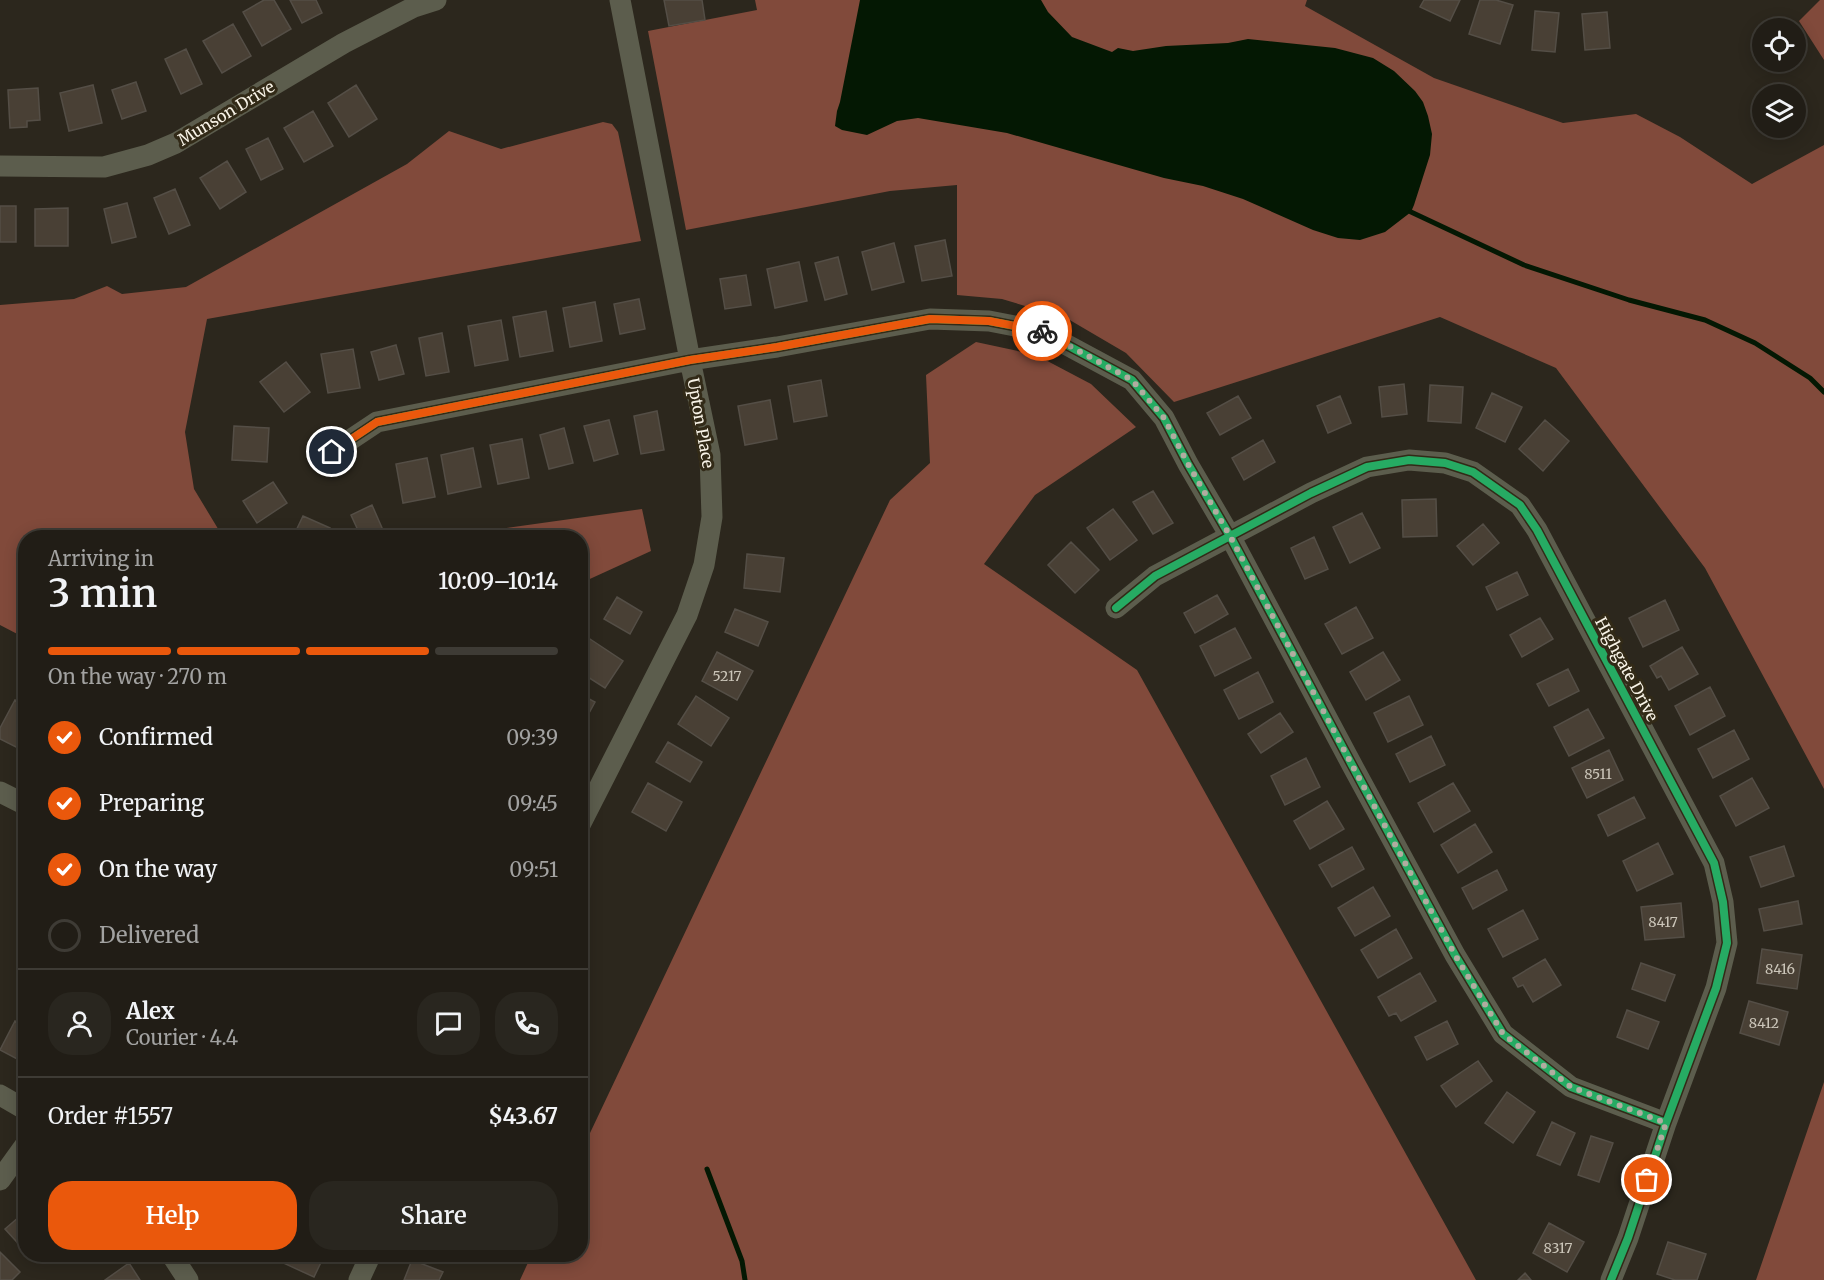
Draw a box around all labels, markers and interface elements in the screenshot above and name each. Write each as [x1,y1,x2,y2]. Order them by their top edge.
map controls [1752,18,1806,138]
button: locate [1752,18,1806,72]
street label: Munson Drive [174,76,278,150]
button: layers [1752,84,1806,138]
courier [1012,301,1072,361]
icon: bike [1026,315,1059,348]
street label: Upton Place [683,376,719,470]
pin [306,426,357,477]
icon: home [315,435,348,468]
text: Arriving in [48,546,154,571]
text: 10:09–10:14 [438,567,558,595]
text: 3 min [48,569,157,618]
street label: Highgate Drive [1591,613,1663,725]
text: On the way · 270 m [48,664,227,689]
house number: 5217 [713,667,741,685]
icon: check [48,721,81,754]
text: Confirmed [99,723,213,751]
text: 09:39 [506,725,558,750]
house number: 8511 [1584,765,1612,783]
icon: check [48,787,81,820]
text: Preparing [99,789,204,817]
text: 09:45 [507,791,558,816]
icon: check [48,853,81,886]
text: On the way [99,855,217,883]
text: 09:51 [509,857,558,882]
house number: 8417 [1648,913,1678,931]
text: Delivered [99,921,199,949]
house number: 8416 [1765,960,1795,978]
button: person [48,992,111,1055]
button: chat [417,992,480,1055]
button: phone [495,992,558,1055]
text: Alex [126,997,175,1025]
house number: 8412 [1749,1014,1779,1032]
text: Courier · 4.4 [126,1025,238,1050]
text: Order #1557 [48,1102,173,1130]
text: $43.67 [488,1102,558,1130]
pin [1621,1154,1672,1205]
icon: bag [1630,1163,1663,1196]
button: Help [48,1181,297,1250]
button: Share [309,1181,558,1250]
house number: 8317 [1544,1239,1572,1257]

